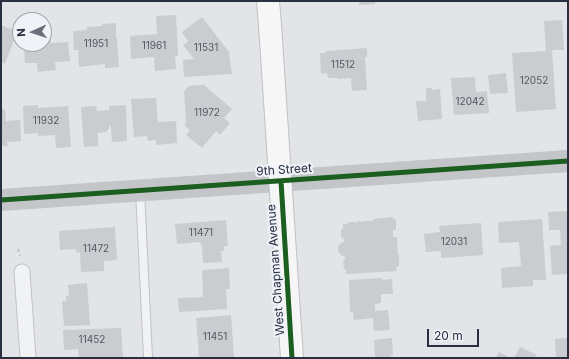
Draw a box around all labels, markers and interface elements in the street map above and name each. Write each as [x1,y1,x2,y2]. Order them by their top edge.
north arrow [12,12,52,52]
text: N [14,28,28,37]
house number: 11951 [84,38,108,50]
house number: 11961 [142,40,166,52]
house number: 11531 [194,42,218,54]
house number: 11512 [331,59,355,71]
house number: 12052 [520,75,548,87]
house number: 12042 [455,96,485,108]
house number: 11972 [194,107,220,119]
house number: 11932 [33,115,59,127]
street label: 9th Street [256,161,312,179]
street label: West Chapman Avenue [264,204,288,336]
house number: 11471 [189,227,213,239]
house number: 12031 [441,236,467,248]
house number: 11472 [83,243,109,255]
scale bar [429,321,481,347]
text: 20 m [434,328,463,343]
house number: 11451 [203,331,227,343]
house number: 11452 [79,334,105,346]

